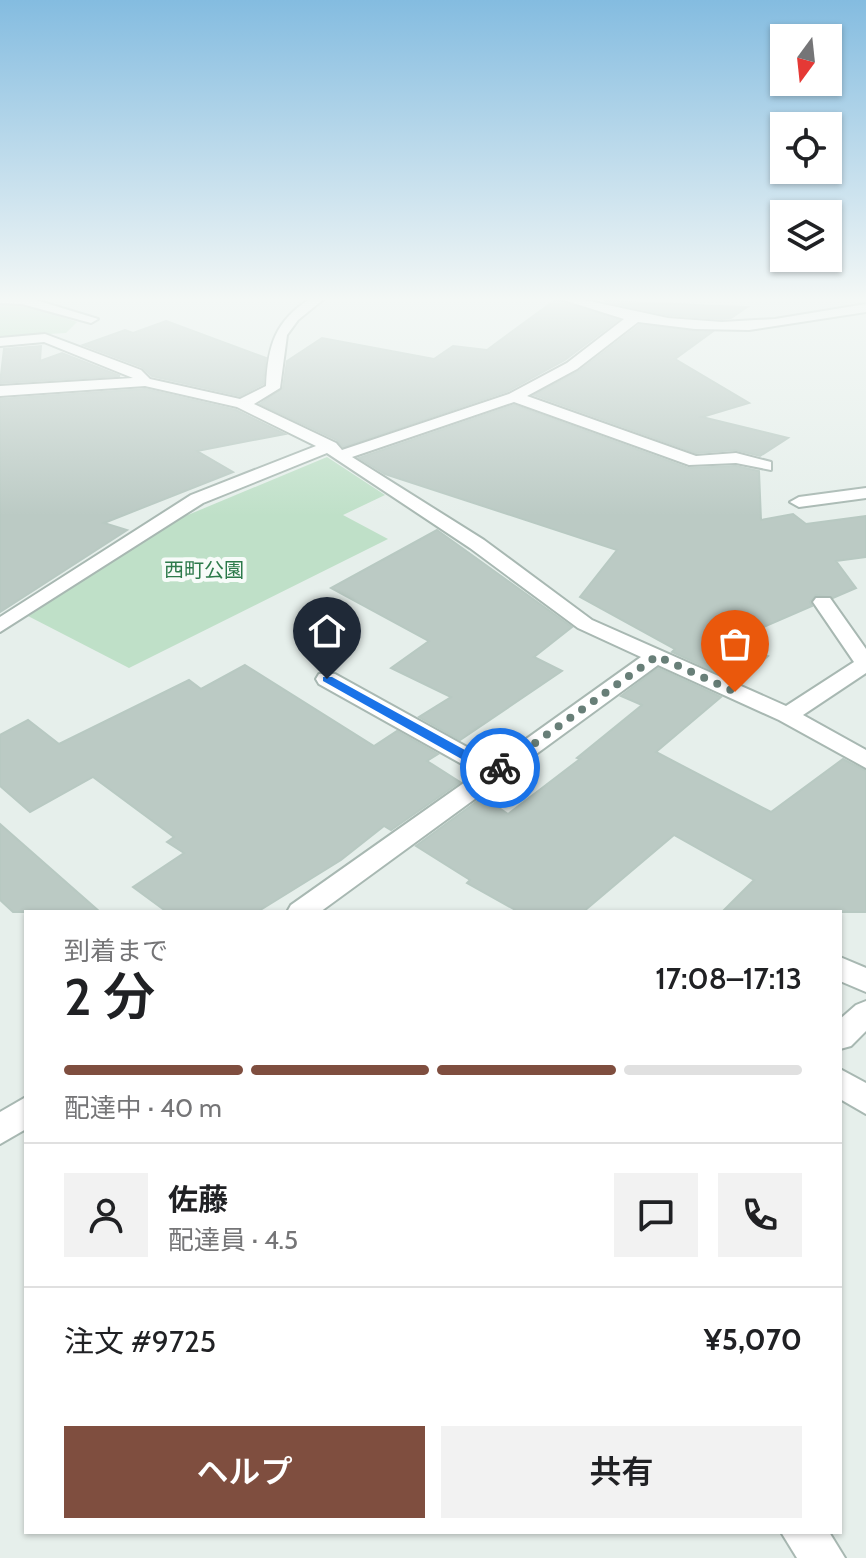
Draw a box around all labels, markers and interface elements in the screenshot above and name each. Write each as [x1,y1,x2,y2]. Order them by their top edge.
north arrow [770,24,842,96]
map controls [770,24,842,272]
button: locate [770,112,842,184]
button: layers [770,200,842,272]
park label: 西町公園 [164,558,244,582]
pin [293,597,361,679]
icon: home [305,609,349,653]
pin [701,610,769,692]
icon: bag [713,622,757,666]
courier [460,728,540,808]
icon: bike [478,746,522,790]
text: 到着まで [64,935,168,967]
text: 17:08–17:13 [655,960,802,997]
text: 2 分 [64,965,155,1028]
text: 配達中 · 40 m [64,1092,222,1124]
button: person [64,1173,148,1257]
button: chat [614,1173,698,1257]
button: phone [718,1173,802,1257]
text: 佐藤 [168,1181,228,1218]
text: 配達員 · 4.5 [168,1224,298,1256]
text: ¥5,070 [704,1321,802,1358]
text: 注文 #9725 [64,1323,216,1360]
button: ヘルプ [64,1426,425,1518]
button: 共有 [441,1426,802,1518]

